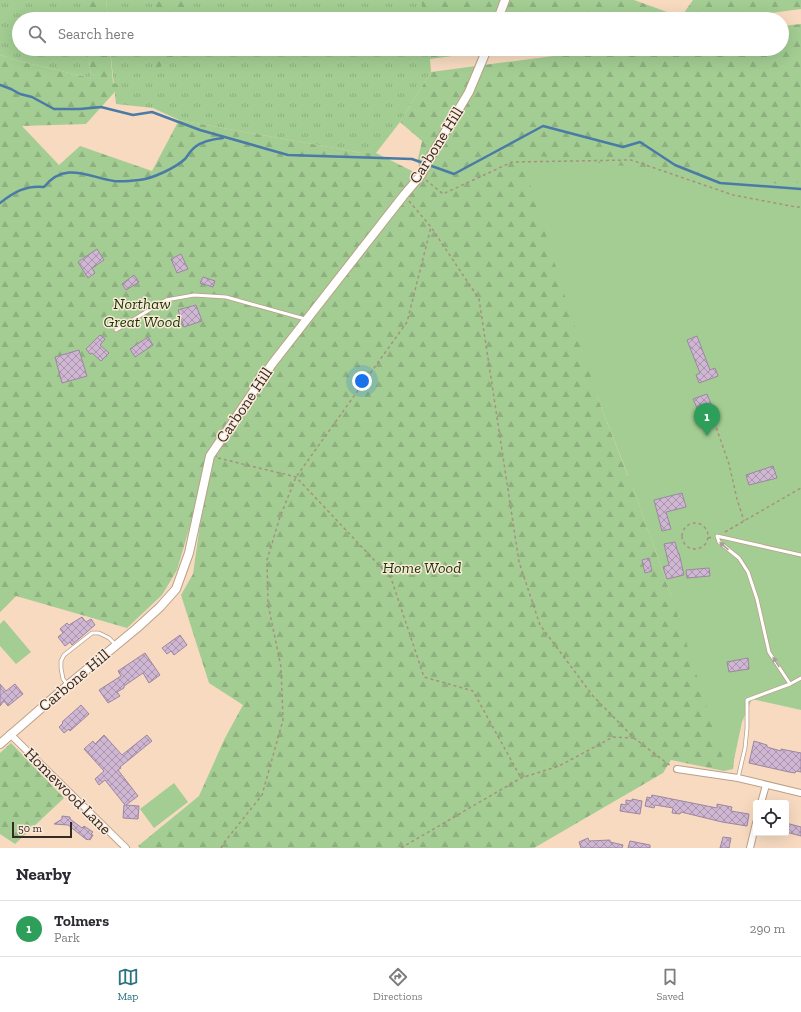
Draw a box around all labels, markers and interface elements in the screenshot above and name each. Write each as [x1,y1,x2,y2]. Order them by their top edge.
search box [12,12,789,56]
icon: search [26,23,48,45]
text: Search here [58,25,134,43]
street label: Carbone Hill [405,103,467,187]
park label: Northaw Great Wood [103,294,181,331]
street label: Carbone Hill [212,364,276,446]
your location [352,371,372,391]
pin: 1 [694,403,720,436]
one-way arrow [719,542,730,551]
park label: Home Wood [383,558,461,577]
street label: Carbone Hill [35,645,113,715]
one-way arrow [772,656,779,668]
street label: Homewood Lane [21,744,115,838]
map controls [753,800,789,836]
button: locate [753,800,789,836]
scale bar [12,820,72,839]
text: 50 m [18,822,42,835]
text: Nearby [16,864,71,884]
text: Tolmers [54,912,109,930]
text: 1 [26,921,32,936]
text: 290 m [750,921,785,936]
text: Park [54,930,80,945]
tab: Map [117,966,139,1003]
tab: Directions [373,966,423,1003]
tab: Saved [656,966,684,1003]

